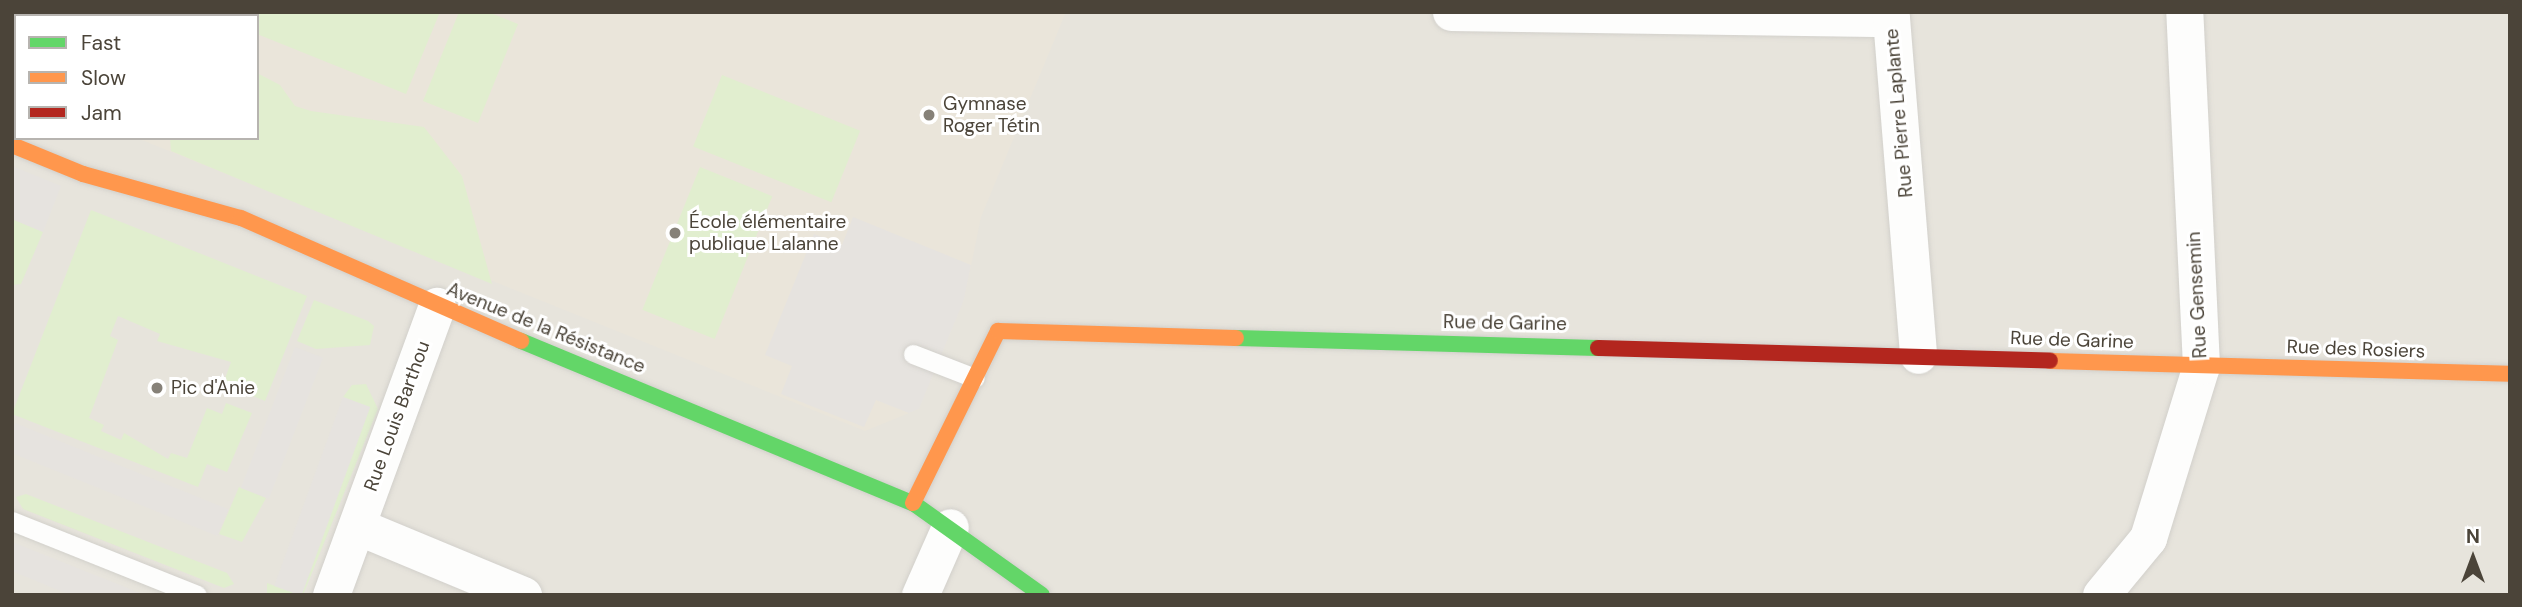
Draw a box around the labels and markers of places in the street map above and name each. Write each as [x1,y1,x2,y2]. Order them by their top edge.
place label: Gymnase Roger Tétin [943,93,1040,137]
marker: Gymnase Roger Tétin [921,107,937,123]
place label: École élémentaire publique Lalanne [689,211,846,255]
marker: École élémentaire publique Lalanne [667,225,683,241]
place label: Pic d'Anie [171,377,255,399]
marker: Pic d'Anie [149,380,165,396]

